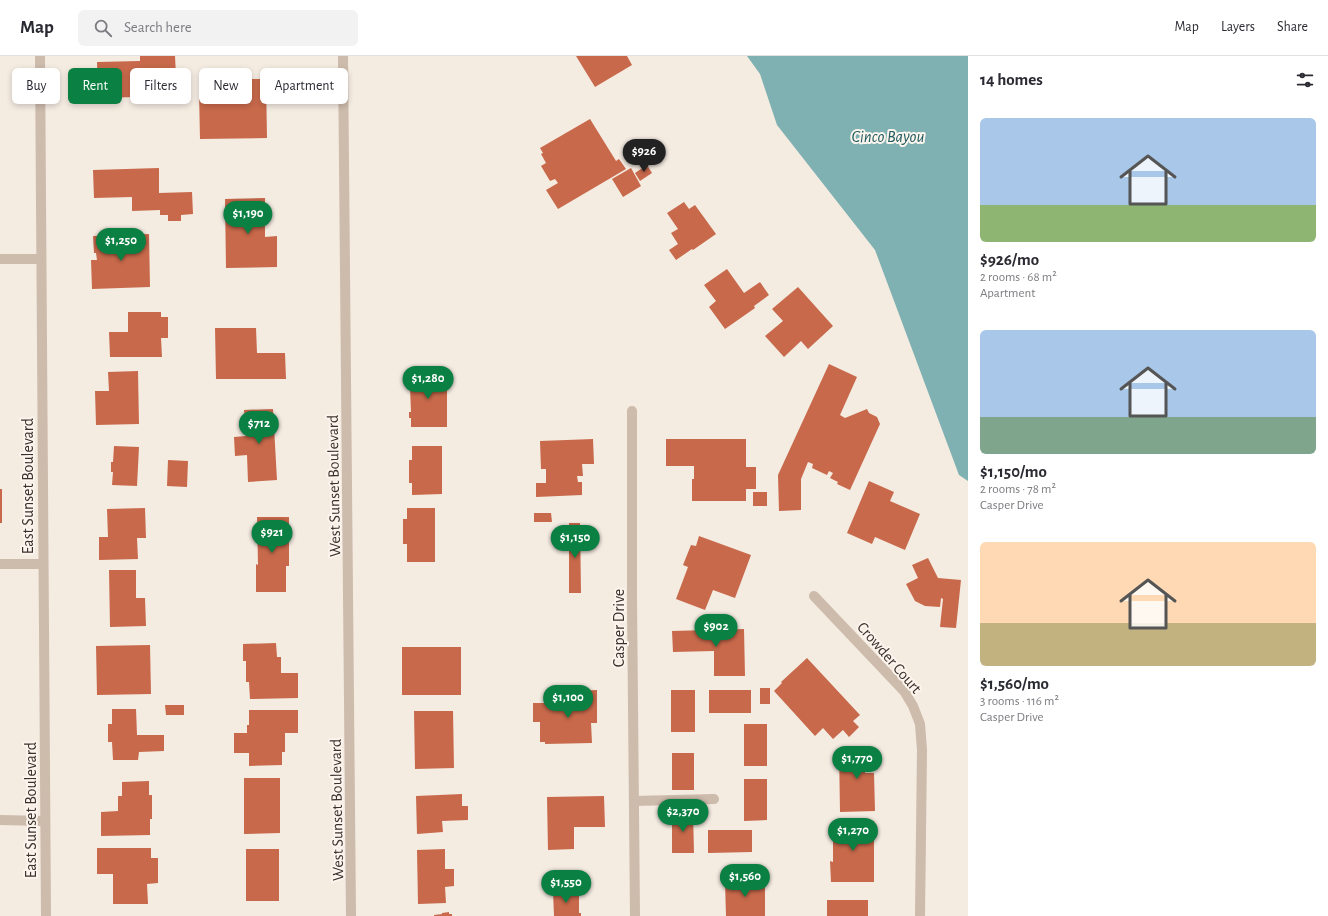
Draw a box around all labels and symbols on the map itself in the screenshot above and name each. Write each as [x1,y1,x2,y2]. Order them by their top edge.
water label: Cinco Bayou [852,128,924,145]
pin: $926 [620,139,668,173]
pin: $1,190 [215,201,281,235]
pin: $1,250 [88,228,154,262]
pin: $1,280 [395,366,461,400]
pin: $712 [235,411,283,445]
street label: West Sunset Boulevard [325,415,343,557]
street label: East Sunset Boulevard [20,418,36,554]
pin: $921 [248,520,296,554]
pin: $1,150 [542,525,608,559]
street label: Casper Drive [611,589,627,667]
pin: $902 [692,614,740,648]
street label: Crowder Court [854,619,924,696]
pin: $1,100 [535,685,601,719]
street label: West Sunset Boulevard [328,739,346,881]
street label: East Sunset Boulevard [23,742,39,878]
pin: $1,770 [824,746,890,780]
pin: $2,370 [650,799,716,833]
pin: $1,270 [820,818,886,852]
pin: $1,560 [712,864,778,898]
pin: $1,550 [533,870,599,904]

